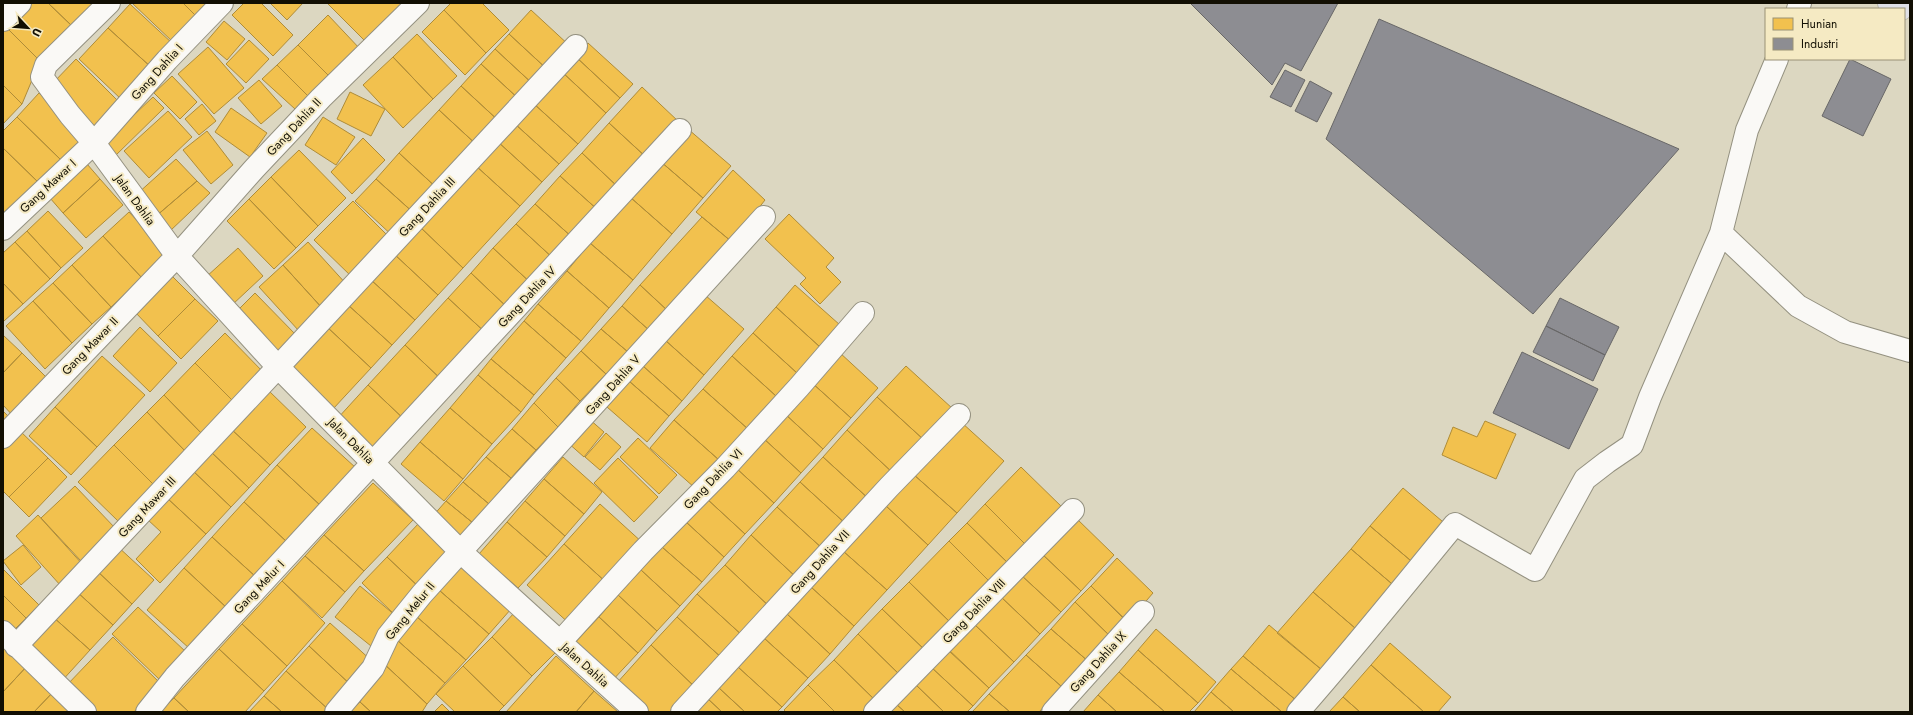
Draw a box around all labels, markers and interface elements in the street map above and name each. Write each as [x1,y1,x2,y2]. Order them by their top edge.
north arrow [8,8,48,48]
legend [1765,8,1905,60]
text: Hunian [1801,15,1837,33]
text: U [28,25,46,39]
text: Industri [1801,35,1838,53]
street label: Gang Dahlia I [127,40,187,104]
street label: Gang Dahlia II [262,94,326,160]
street label: Gang Mawar I [16,155,80,217]
street label: Jalan Dahlia [109,169,160,229]
street label: Gang Dahlia III [394,173,460,241]
street label: Gang Dahlia IV [494,262,560,332]
street label: Gang Mawar II [58,313,122,379]
street label: Gang Dahlia V [581,351,645,419]
street label: Jalan Dahlia [322,412,378,468]
street label: Gang Dahlia VI [679,445,747,513]
street label: Gang Mawar III [114,472,180,542]
street label: Gang Dahlia VII [786,526,854,598]
street label: Gang Melur I [229,556,289,618]
street label: Gang Dahlia VIII [938,575,1010,647]
street label: Gang Melur II [381,578,439,644]
street label: Gang Dahlia IX [1066,627,1131,697]
street label: Jalan Dahlia [556,637,613,692]

